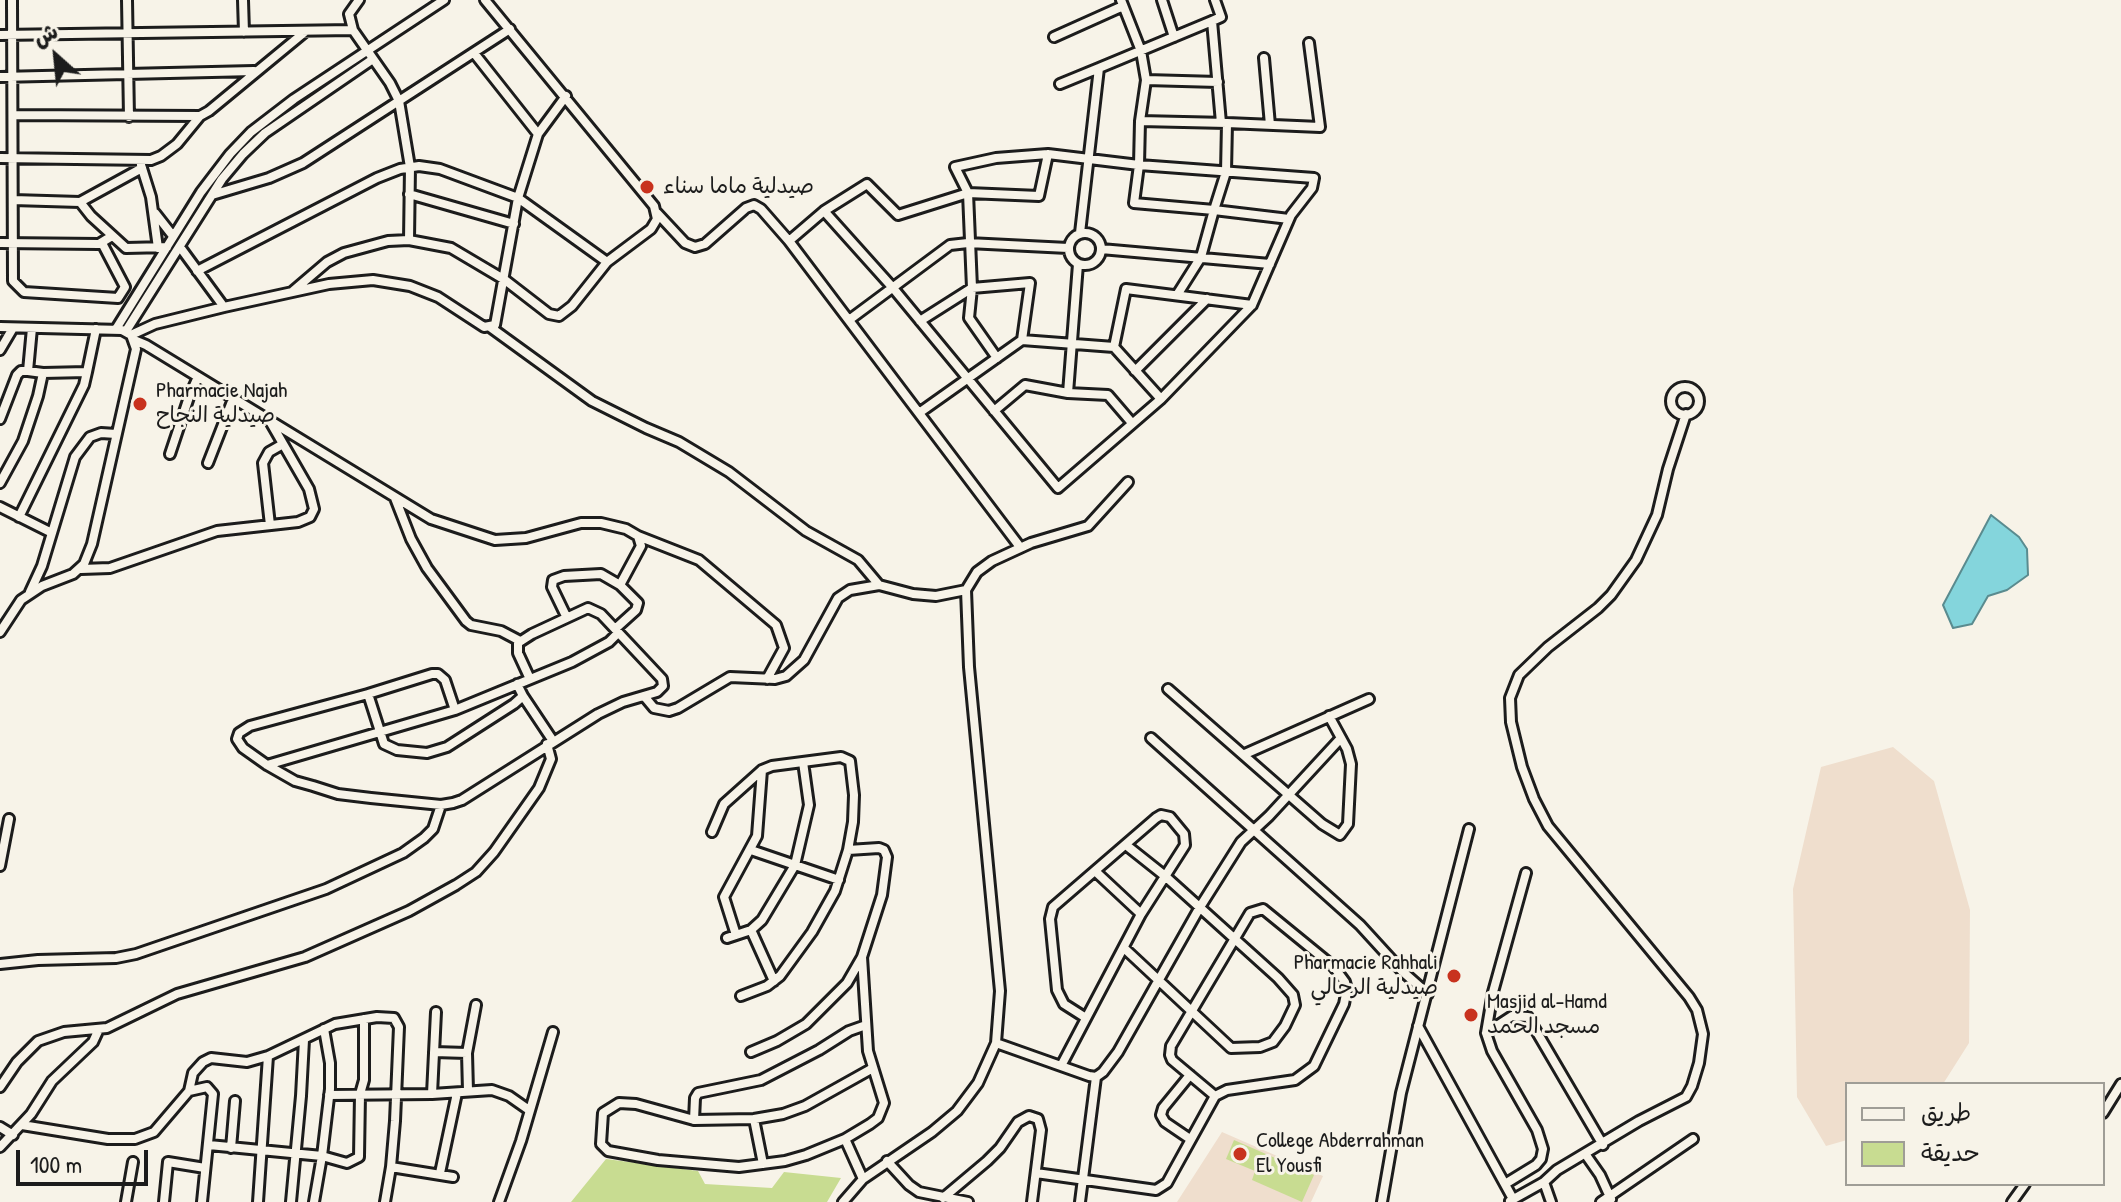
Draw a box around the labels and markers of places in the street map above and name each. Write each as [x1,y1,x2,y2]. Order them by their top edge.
place label: صيدلية ماما سناء [663,174,814,200]
marker: صيدلية ماما سناء [638,178,656,196]
place label: Pharmacie Najah صيدلية النجاح [156,378,287,430]
marker: Pharmacie Najah صيدلية النجاح [131,395,149,413]
place label: Pharmacie Rahhali صيدلية الرحالي [1294,950,1438,1002]
marker: Pharmacie Rahhali صيدلية الرحالي [1445,967,1463,985]
place label: Masjid al-Hamd مسجد الحمد [1487,989,1607,1040]
marker: Masjid al-Hamd مسجد الحمد [1462,1006,1480,1024]
place label: College Abderrahman El Yousfi [1256,1128,1424,1180]
marker: College Abderrahman El Yousfi [1231,1145,1249,1163]

